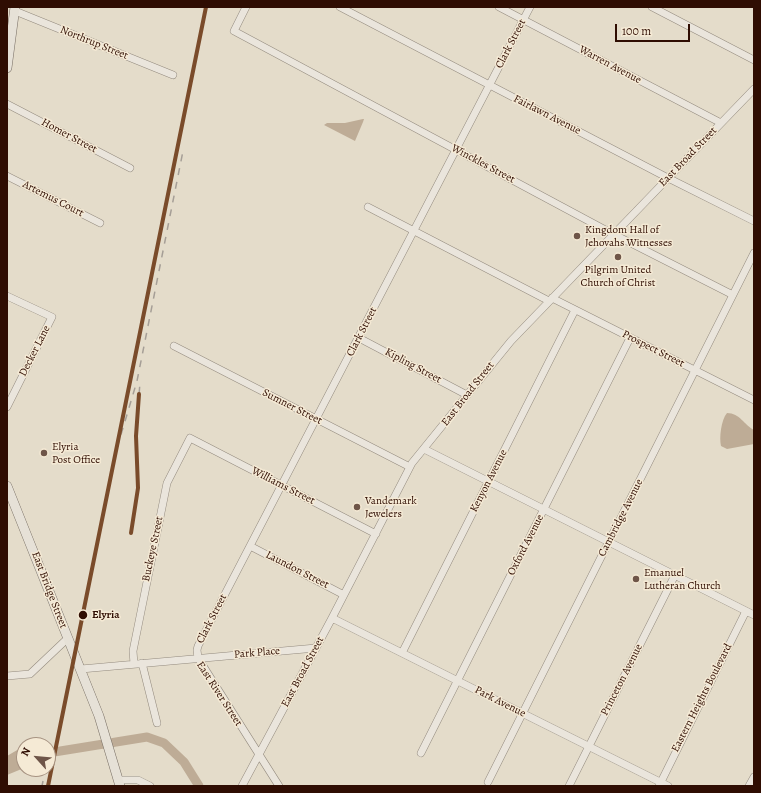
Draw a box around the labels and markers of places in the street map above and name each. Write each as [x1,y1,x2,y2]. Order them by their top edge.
place label: Kingdom Hall of Jehovahs Witnesses [585,223,672,249]
marker: Kingdom Hall of Jehovahs Witnesses [572,231,582,241]
marker: Pilgrim United Church of Christ [613,252,623,262]
place label: Pilgrim United Church of Christ [581,263,655,289]
place label: Elyria Post Office [52,440,100,466]
marker: Elyria Post Office [39,448,49,458]
place label: Vandemark Jewelers [365,494,417,520]
marker: Vandemark Jewelers [352,502,362,512]
place label: Emanuel Lutheran Church [644,566,721,592]
marker: Emanuel Lutheran Church [631,574,641,584]
place label: Elyria [92,608,120,622]
marker: Elyria [77,609,89,621]

